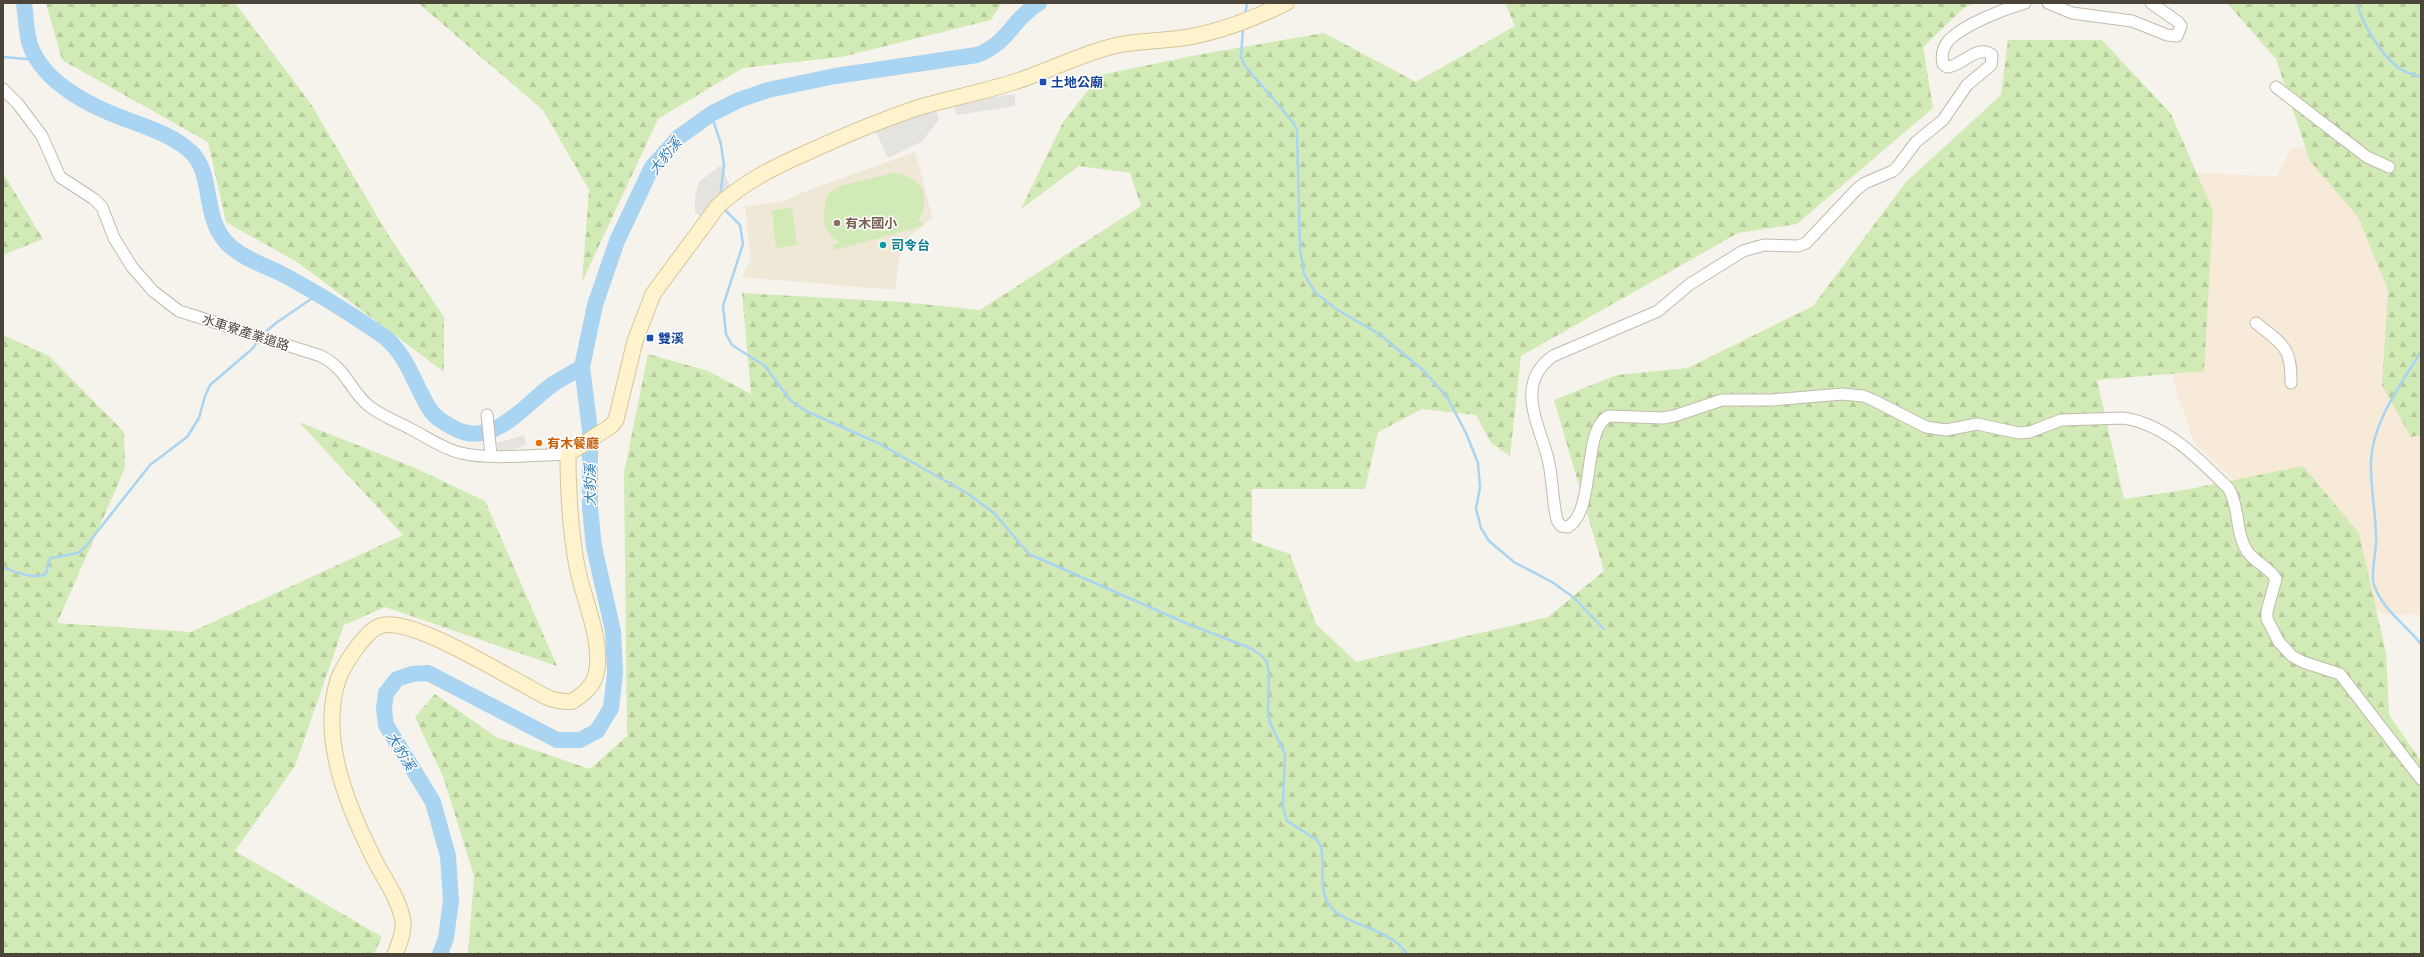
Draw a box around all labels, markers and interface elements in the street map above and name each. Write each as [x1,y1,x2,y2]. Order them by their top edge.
place label: 土地公廟 [1051,75,1103,90]
marker: 土地公廟 [1038,77,1048,87]
water label: 大豹溪 [646,133,686,177]
place label: 有木國小 [845,216,898,231]
marker: 有木國小 [832,218,842,228]
place label: 司令台 [891,238,930,253]
marker: 司令台 [878,240,888,250]
street label: 水車寮產業道路 [200,311,291,354]
place label: 雙溪 [658,331,684,346]
marker: 雙溪 [645,333,655,343]
place label: 有木餐廳 [547,436,599,451]
marker: 有木餐廳 [534,438,544,448]
water label: 大豹溪 [582,462,598,506]
water label: 大豹溪 [383,729,420,775]

